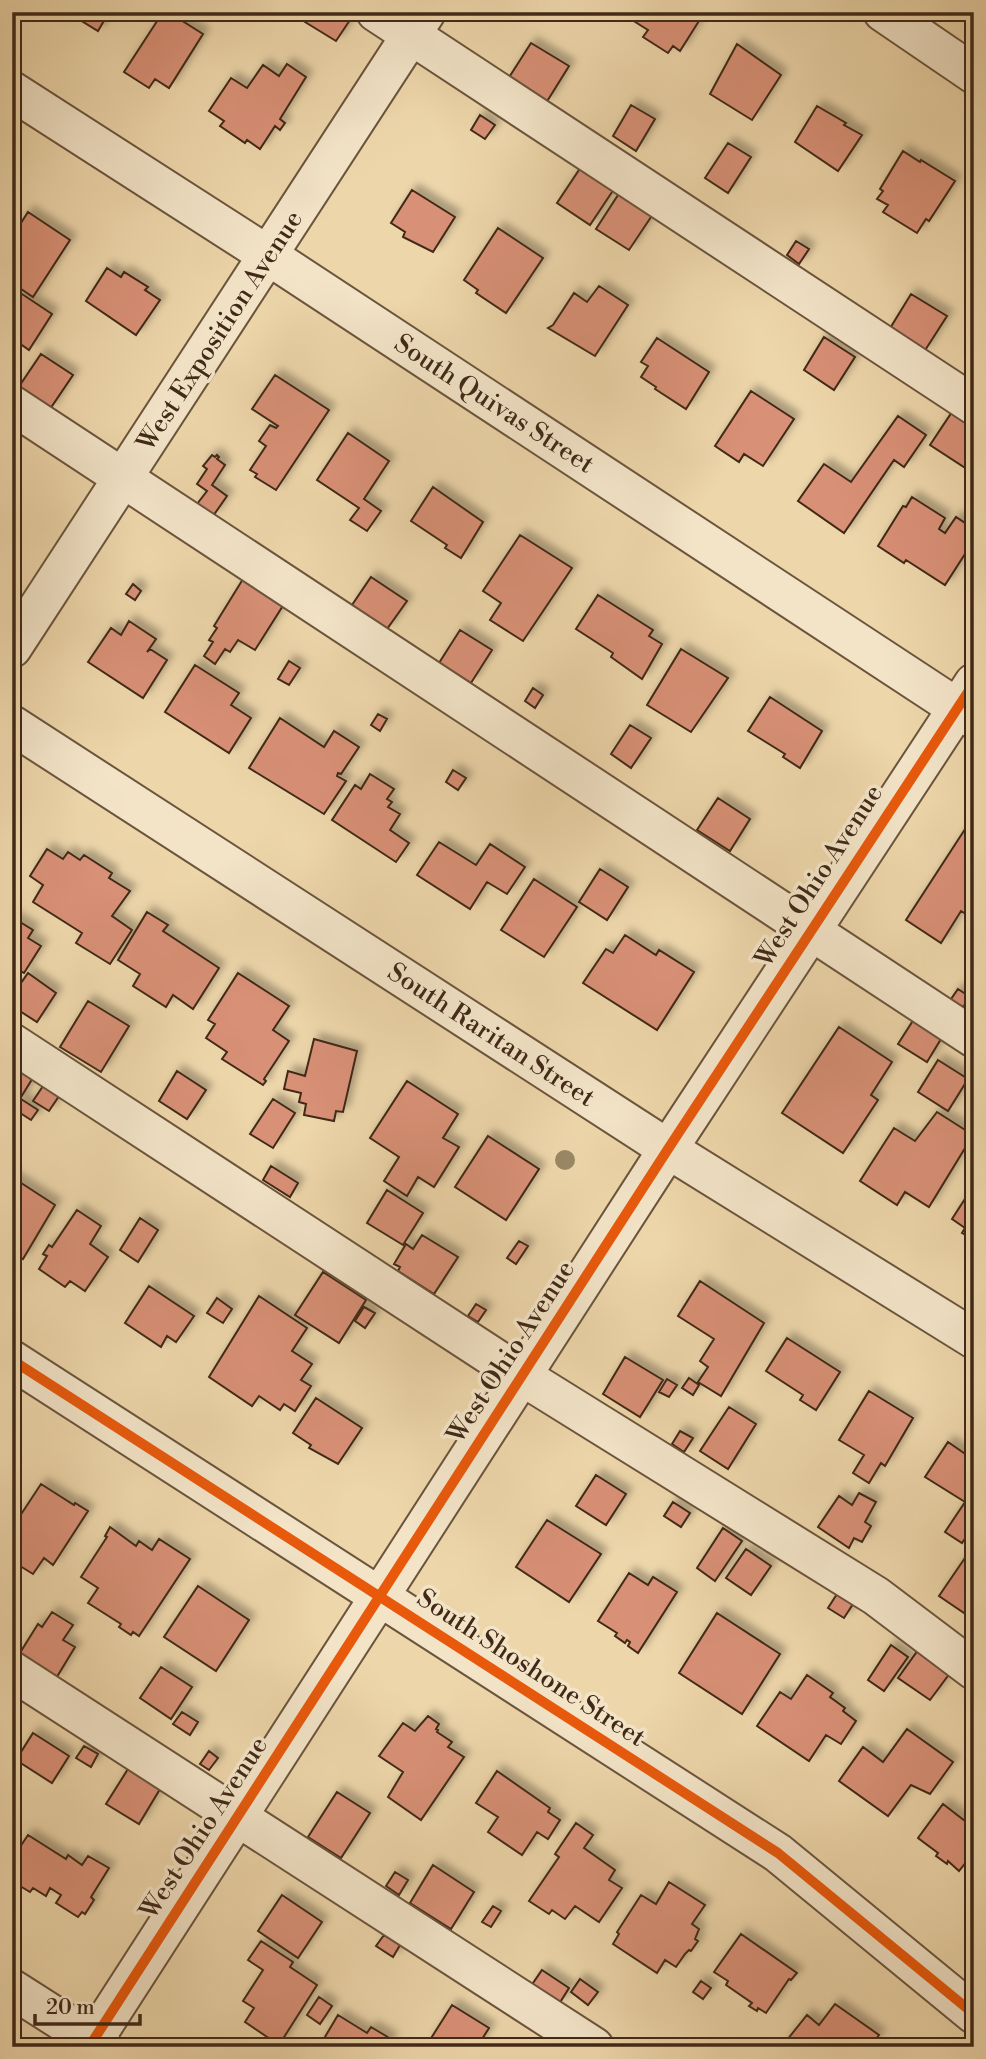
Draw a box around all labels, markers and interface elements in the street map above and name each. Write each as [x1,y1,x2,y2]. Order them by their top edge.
street label: West Exposition Avenue [130,205,310,458]
street label: South Quivas Street [388,327,600,481]
street label: West Ohio Avenue [748,779,890,974]
street label: South Raritan Street [381,956,601,1114]
street label: West Ohio Avenue [440,1255,582,1450]
street label: South Shoshone Street [411,1582,651,1754]
street label: West Ohio Avenue [133,1731,275,1926]
scale bar [35,1982,140,2026]
text: 20 m [46,1995,95,2021]

